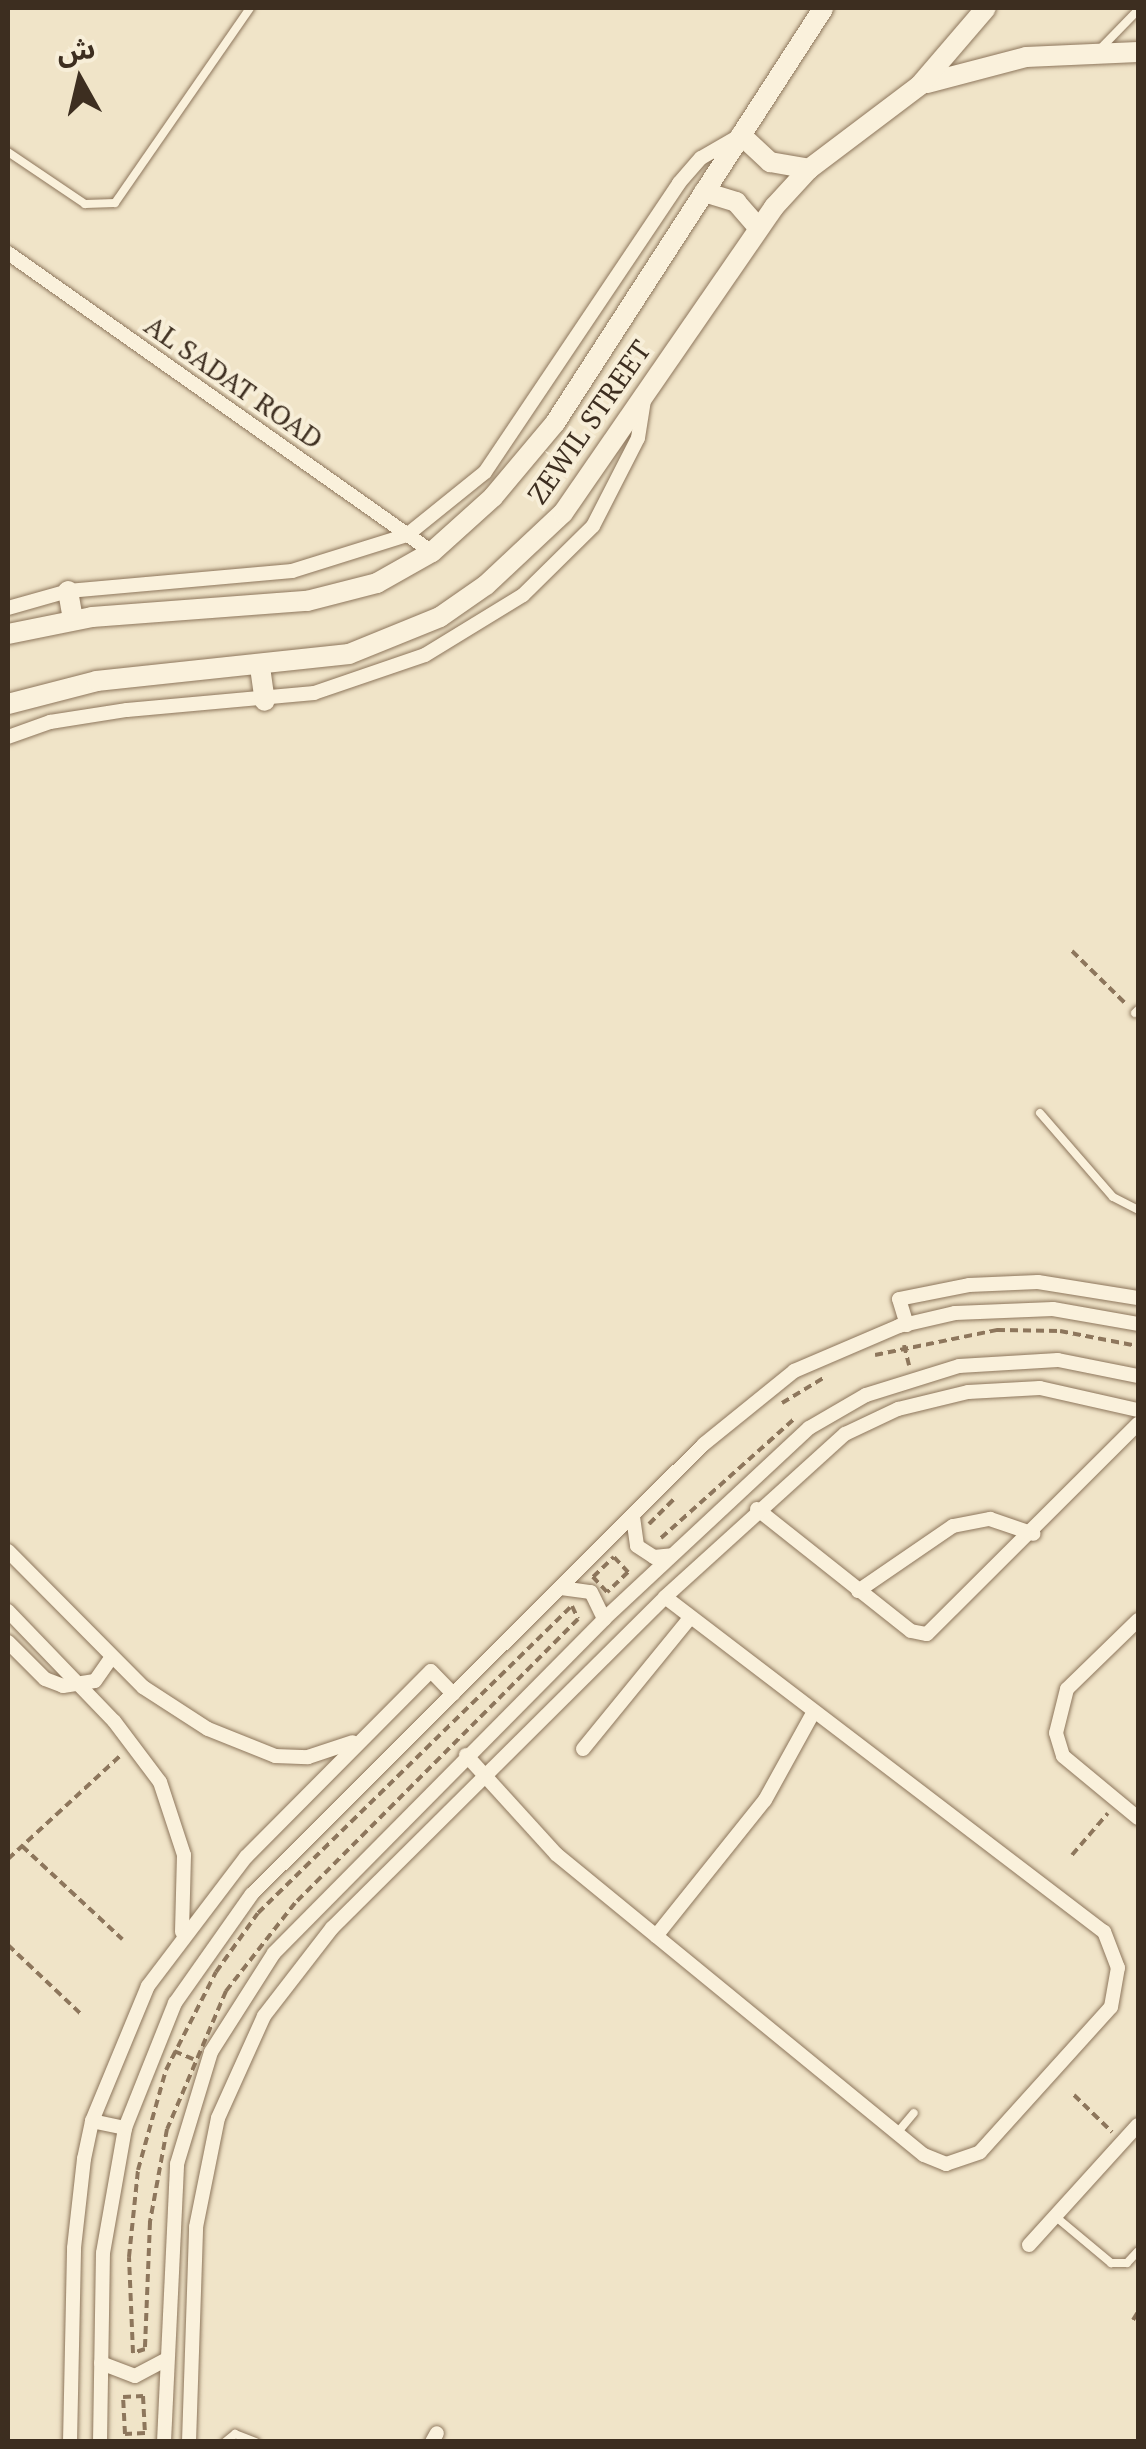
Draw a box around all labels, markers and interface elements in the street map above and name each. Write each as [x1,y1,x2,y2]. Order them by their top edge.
text: ش [54,29,97,71]
north arrow [30,30,130,130]
street label: AL SADAT ROAD [138,308,330,456]
street label: ZEWIL STREET [520,334,658,510]

